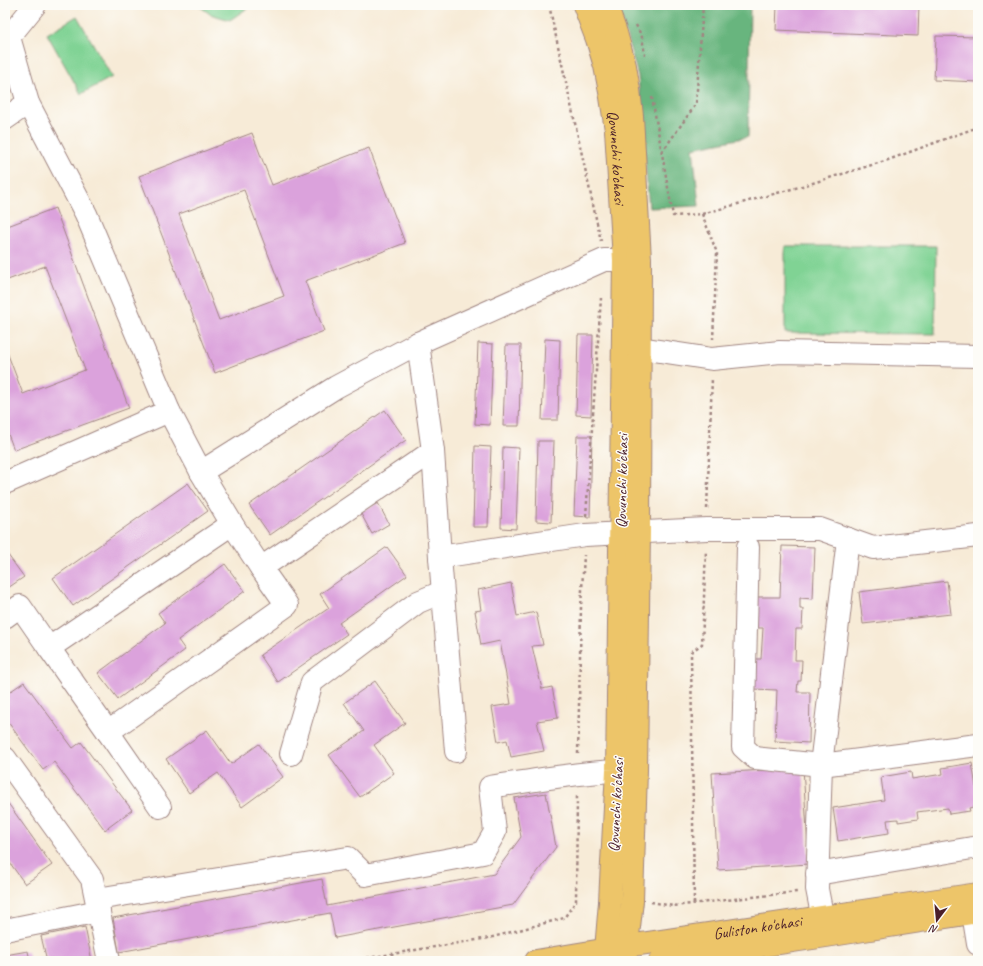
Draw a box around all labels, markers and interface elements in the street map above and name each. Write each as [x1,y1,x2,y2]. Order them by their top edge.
street label: Qovunchi ko'chasi [602,109,630,207]
street label: Qovunchi ko'chasi [611,432,633,528]
street label: Qovunchi ko'chasi [604,756,629,853]
north arrow [917,900,957,940]
street label: Guliston ko'chasi [712,911,805,944]
text: N [927,921,939,937]

